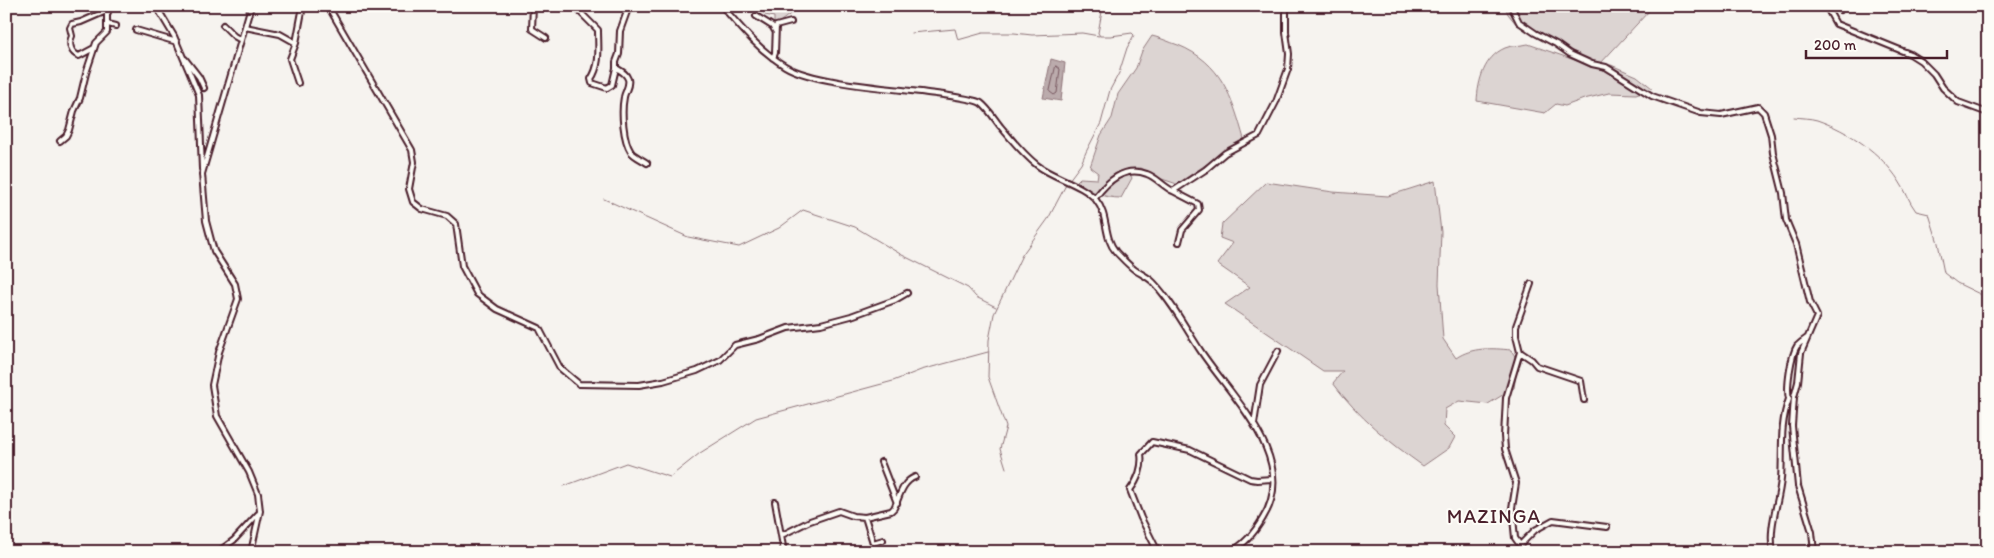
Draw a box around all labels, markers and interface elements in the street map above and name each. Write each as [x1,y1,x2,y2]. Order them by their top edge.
scale bar [1806,28,1948,60]
text: 200 m [1814,36,1857,54]
district label: MAZINGA [1447,504,1541,528]

